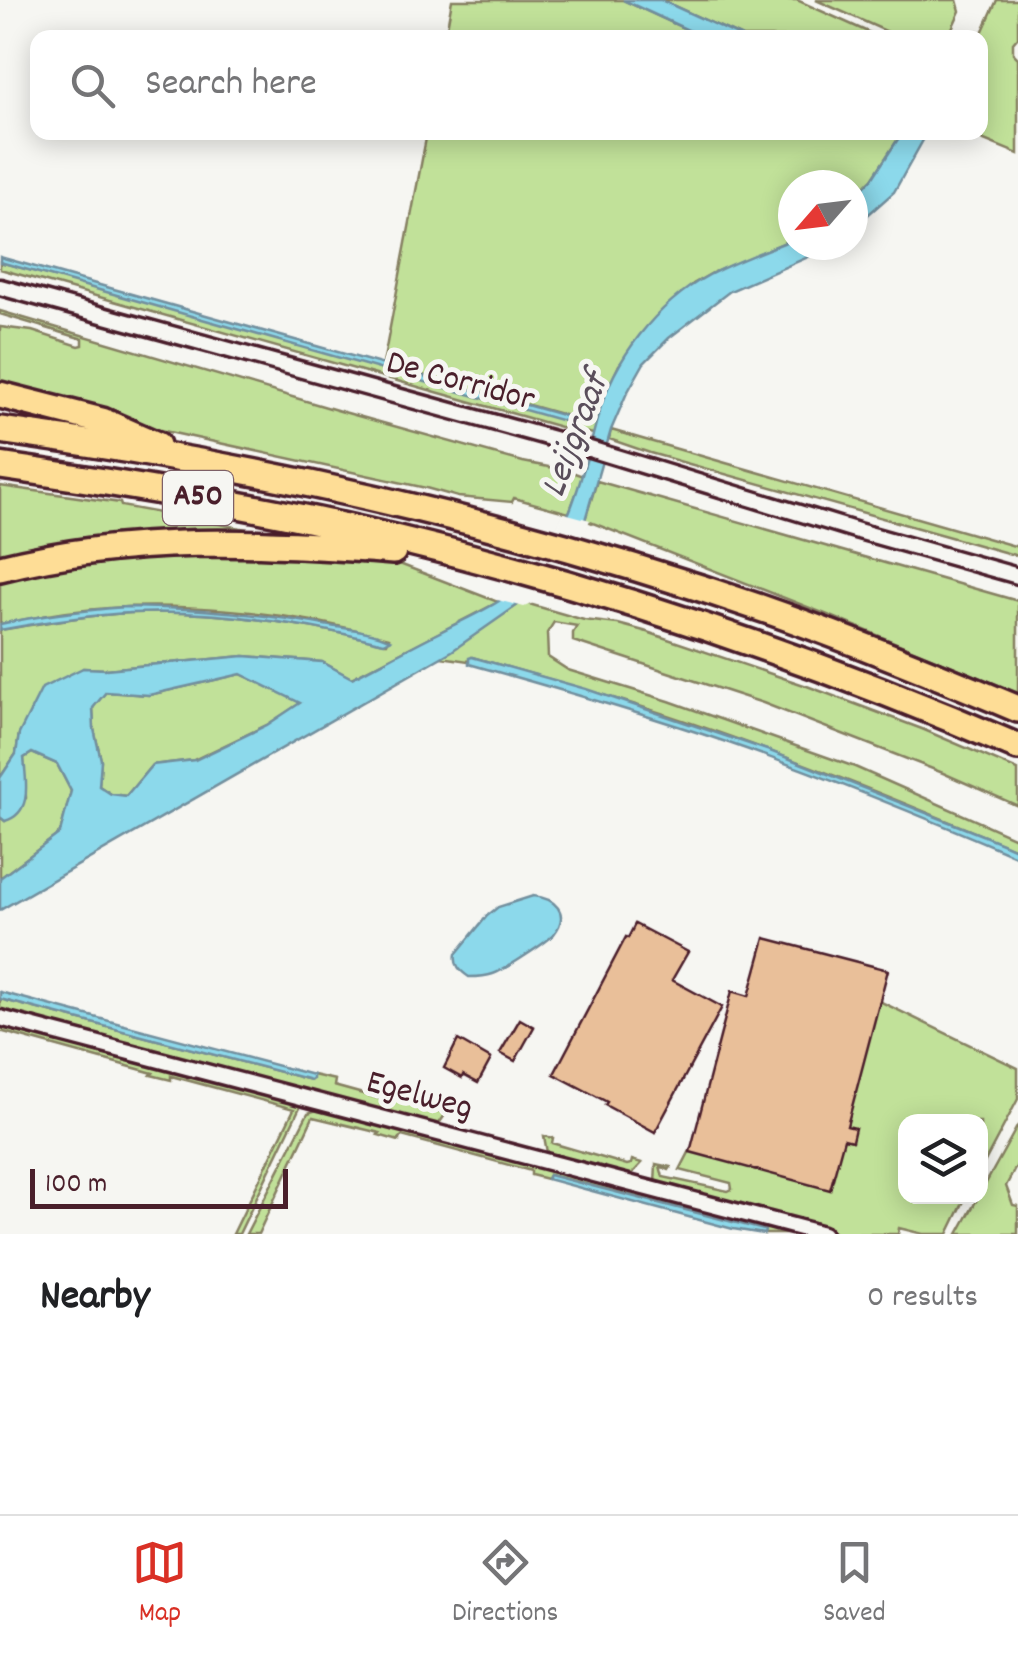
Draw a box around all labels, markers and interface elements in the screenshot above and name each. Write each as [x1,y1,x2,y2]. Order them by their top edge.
search box [30,30,988,140]
icon: search [65,58,120,113]
text: Search here [145,58,317,113]
north arrow [778,170,868,260]
street label: De Corridor [380,339,540,427]
water label: Leijgraaf [528,359,629,506]
road number: A50 [163,471,233,525]
street label: Egelweg [360,1059,478,1135]
map controls [898,1114,988,1204]
button: layers [898,1114,988,1204]
scale bar [30,1164,288,1208]
text: 100 m [45,1166,107,1206]
text: Nearby [40,1269,150,1329]
text: 0 results [867,1276,978,1322]
tab: Map [132,1535,187,1635]
tab: Directions [452,1535,558,1635]
tab: Saved [823,1535,886,1635]

